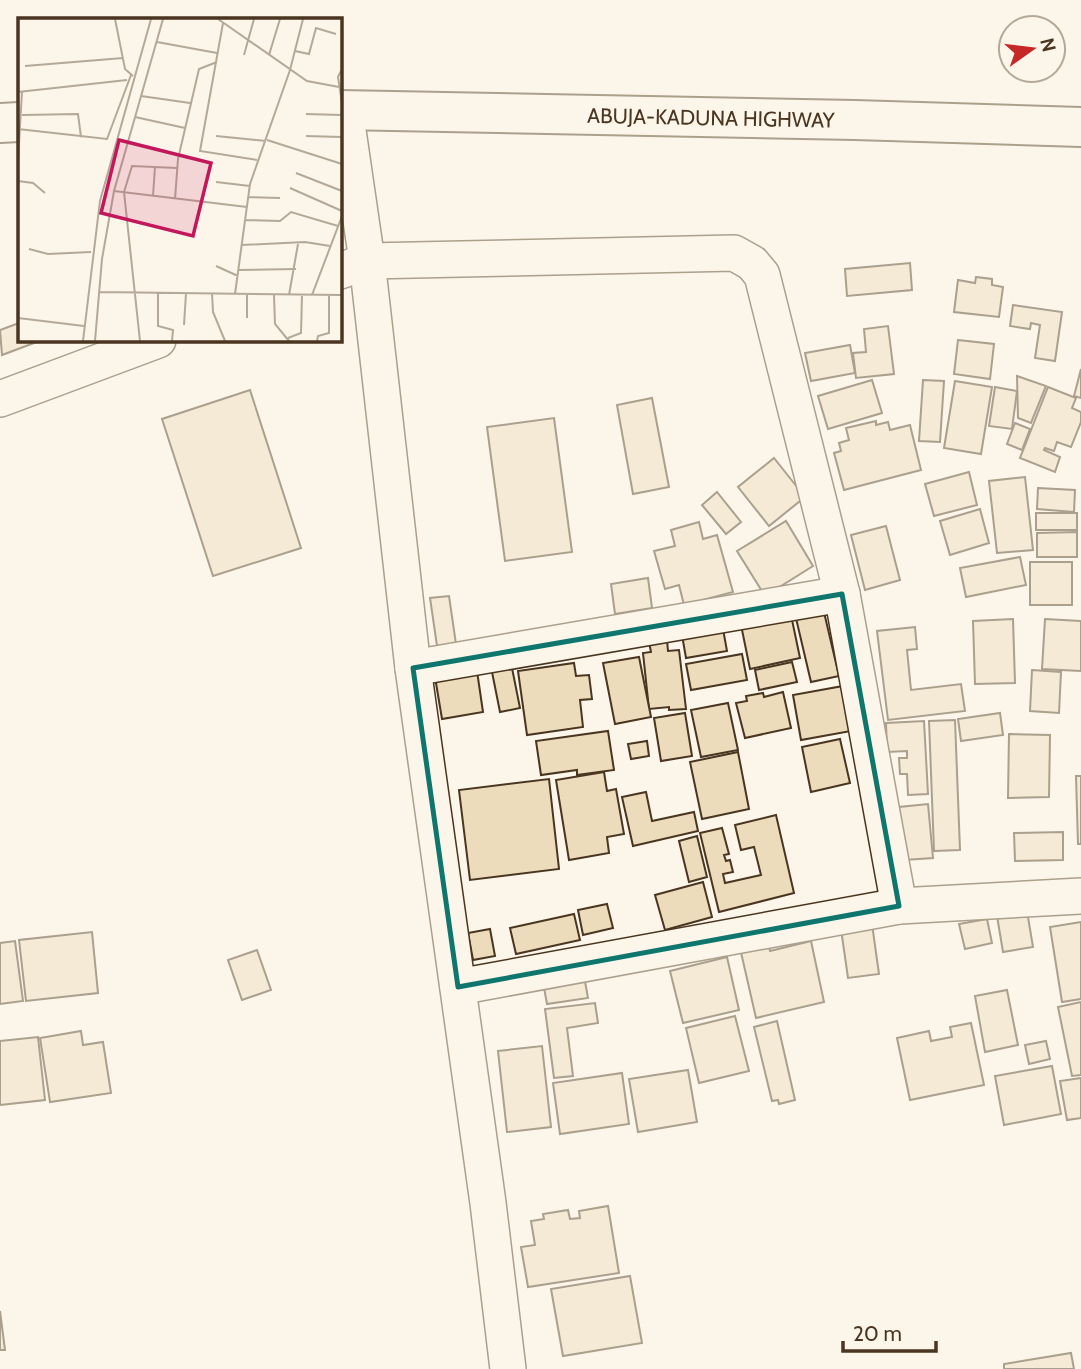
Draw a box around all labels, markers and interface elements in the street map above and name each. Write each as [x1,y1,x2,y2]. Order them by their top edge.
north arrow [997,14,1067,84]
inset map [18,18,341,341]
text: N [1035,36,1061,54]
street label: ABUJA-KADUNA HIGHWAY [587,102,836,132]
scale bar [843,1310,936,1354]
text: 20 m [853,1321,902,1346]

